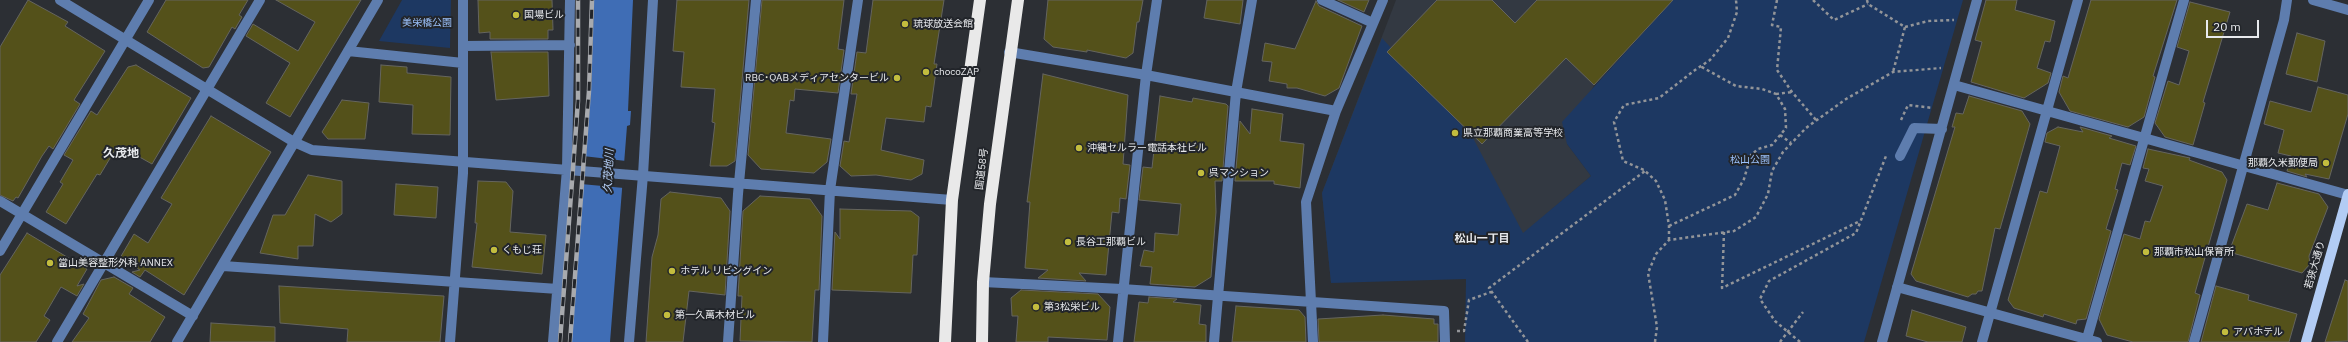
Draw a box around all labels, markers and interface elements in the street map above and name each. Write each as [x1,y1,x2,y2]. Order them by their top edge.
place label: 国場ビル [524,9,564,21]
marker: 国場ビル [511,10,521,20]
scale bar [2208,12,2261,38]
park label: 美栄橋公園 [402,17,452,29]
place label: 琉球放送会館 [913,18,973,30]
marker: 琉球放送会館 [900,19,910,29]
text: 20 m [2213,19,2241,34]
place label: chocoZAP [934,66,979,78]
marker: chocoZAP [921,67,931,77]
place label: RBC･QABメディアセンタービル [745,72,889,84]
marker: RBC･QABメディアセンタービル [892,73,902,83]
place label: 県立那覇商業高等学校 [1463,127,1563,139]
marker: 県立那覇商業高等学校 [1450,128,1460,138]
place label: 沖縄セルラー電話本社ビル [1087,142,1207,154]
marker: 沖縄セルラー電話本社ビル [1074,143,1084,153]
district label: 久茂地 [103,147,139,161]
street label: 国道58号 [973,147,991,191]
water label: 久茂地川 [601,149,617,193]
park label: 松山公園 [1730,154,1770,166]
place label: 那覇久米郵便局 [2248,157,2318,169]
marker: 那覇久米郵便局 [2321,158,2331,168]
place label: 呉マンション [1209,167,1269,179]
marker: 呉マンション [1196,168,1206,178]
district label: 松山一丁目 [1455,232,1509,246]
place label: 長谷工那覇ビル [1076,236,1146,248]
marker: 長谷工那覇ビル [1063,237,1073,247]
street label: 若狭大通り [2302,239,2328,291]
place label: くもじ荘 [502,244,542,256]
marker: くもじ荘 [489,245,499,255]
place label: 那覇市松山保育所 [2154,246,2234,258]
marker: 那覇市松山保育所 [2141,247,2151,257]
place label: 當山美容整形外科 ANNEX [58,257,173,269]
marker: 當山美容整形外科 ANNEX [45,258,55,268]
place label: ホテル リビングイン [680,265,772,277]
marker: ホテル リビングイン [667,266,677,276]
place label: 第3松栄ビル [1044,301,1100,313]
marker: 第3松栄ビル [1031,302,1041,312]
place label: 第一久萬木材ビル [675,309,755,321]
marker: 第一久萬木材ビル [662,310,672,320]
place label: アパホテル [2233,326,2283,338]
marker: アパホテル [2220,327,2230,337]

